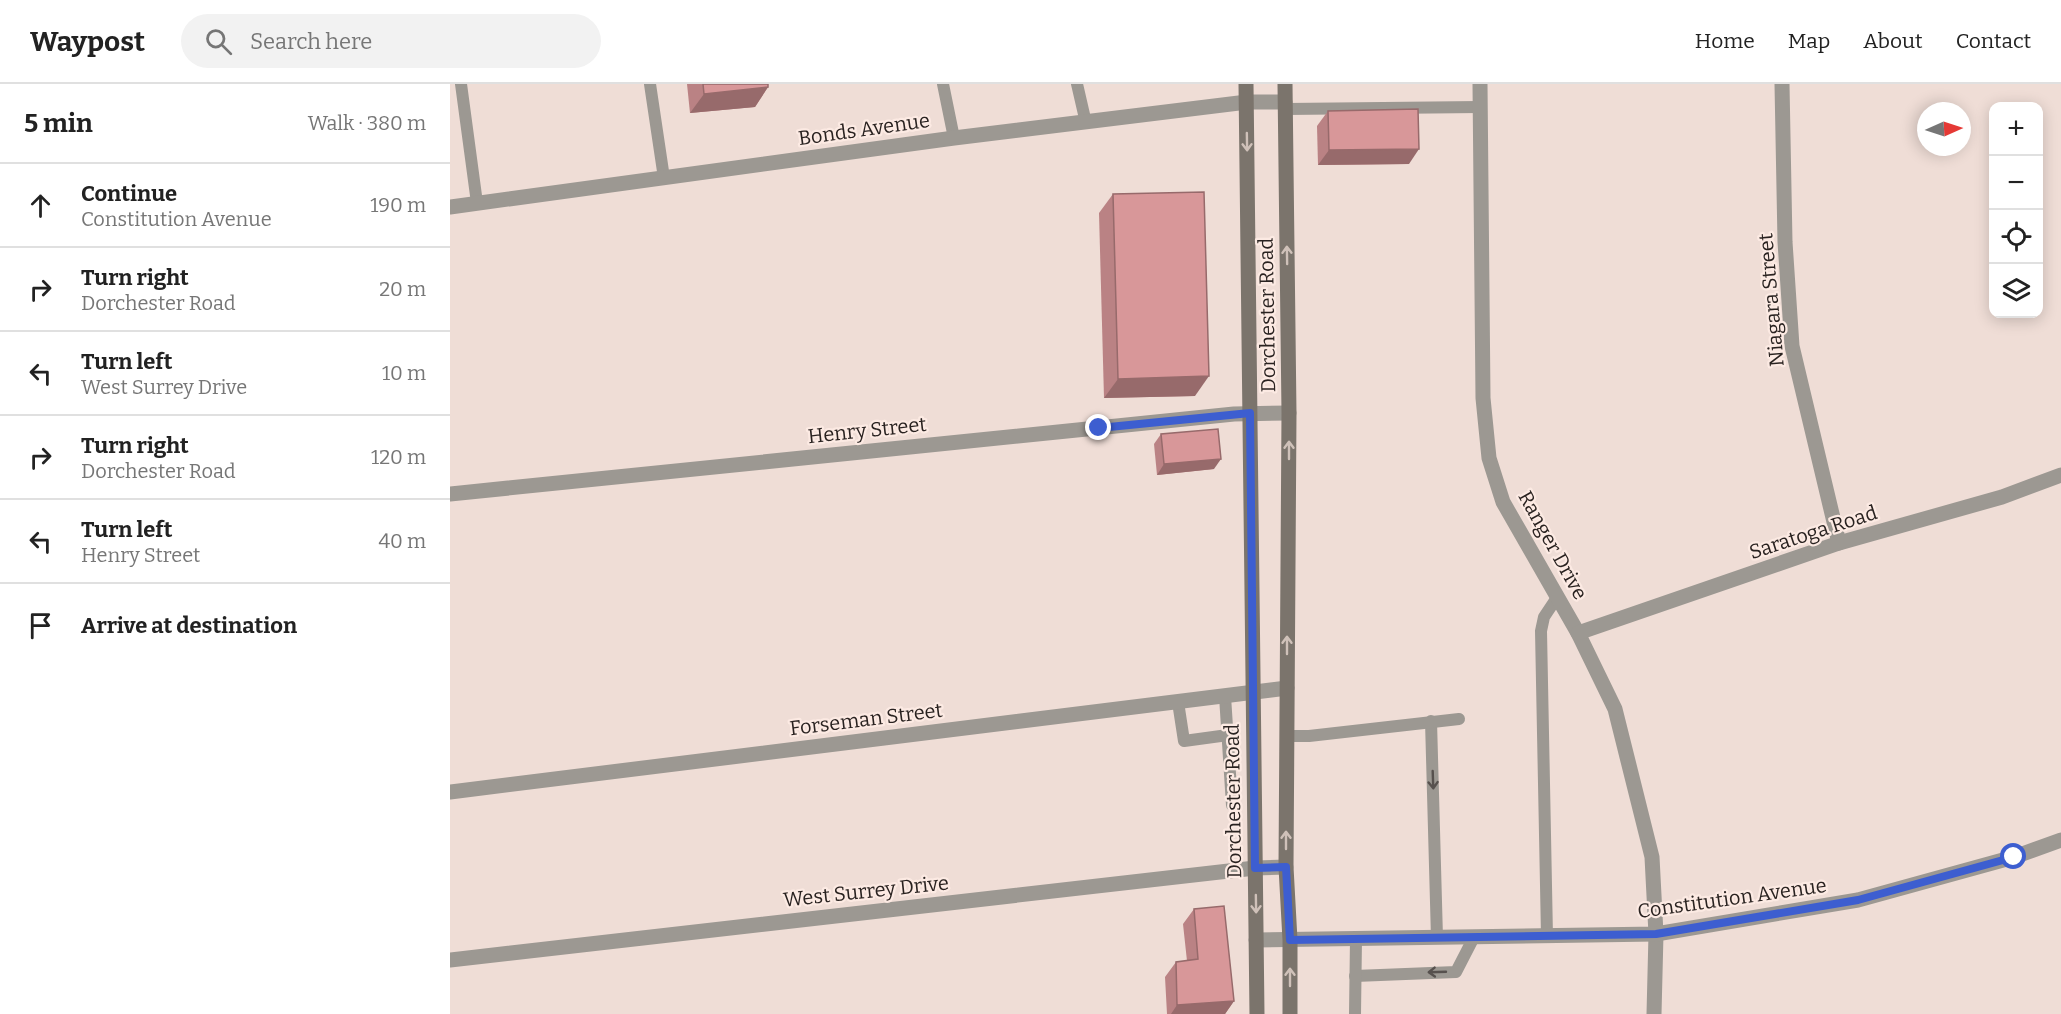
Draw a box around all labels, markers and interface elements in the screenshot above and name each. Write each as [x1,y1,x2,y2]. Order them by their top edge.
search box [181,14,601,68]
text: Waypost [30,25,145,58]
icon: search [202,25,235,58]
text: Search here [250,28,372,55]
text: Home [1695,28,1755,54]
text: Map [1788,28,1830,54]
text: About [1863,28,1923,54]
text: Contact [1956,28,2031,54]
north arrow [1917,102,1971,156]
map controls [1989,102,2043,318]
button: + [1989,102,2043,156]
text: 5 min [24,108,93,139]
street label: Bonds Avenue [797,108,931,150]
text: Walk · 380 m [308,111,426,135]
one-way arrow [1241,132,1253,152]
button: − [1989,156,2043,210]
text: Continue [81,180,177,207]
icon: ahead [24,189,57,222]
text: 190 m [370,193,426,217]
text: Constitution Avenue [81,207,272,231]
button: locate [1989,210,2043,264]
street label: Niagara Street [1753,232,1789,368]
street label: Dorchester Road [1254,237,1280,393]
one-way arrow [1281,246,1293,266]
text: Turn right [81,264,189,291]
button: layers [1989,264,2043,318]
icon: right [24,273,57,306]
text: 20 m [379,277,426,301]
text: Dorchester Road [81,291,236,315]
text: Turn left [81,348,173,375]
icon: left [24,357,57,390]
text: 10 m [382,361,426,385]
text: West Surrey Drive [81,375,247,399]
street label: Henry Street [806,412,928,448]
route end [1085,414,1111,440]
text: Turn right [81,432,189,459]
icon: right [24,441,57,474]
one-way arrow [1283,441,1295,461]
text: 120 m [371,445,426,469]
text: Dorchester Road [81,459,236,483]
street label: Ranger Drive [1513,487,1593,603]
street label: Saratoga Road [1746,500,1880,564]
text: Turn left [81,516,173,543]
icon: left [24,525,57,558]
text: 40 m [378,529,426,553]
text: Henry Street [81,543,200,567]
icon: arrive [24,609,57,642]
text: Arrive at destination [81,612,297,639]
one-way arrow [1281,636,1293,656]
street label: Forseman Street [788,698,944,740]
street label: Dorchester Road [1220,723,1246,879]
one-way arrow [1427,769,1438,789]
one-way arrow [1280,831,1292,851]
route start [2000,843,2026,869]
street label: West Surrey Drive [782,870,950,912]
street label: Constitution Avenue [1636,873,1828,923]
one-way arrow [1250,894,1261,914]
one-way arrow [1427,967,1447,978]
one-way arrow [1284,968,1296,988]

